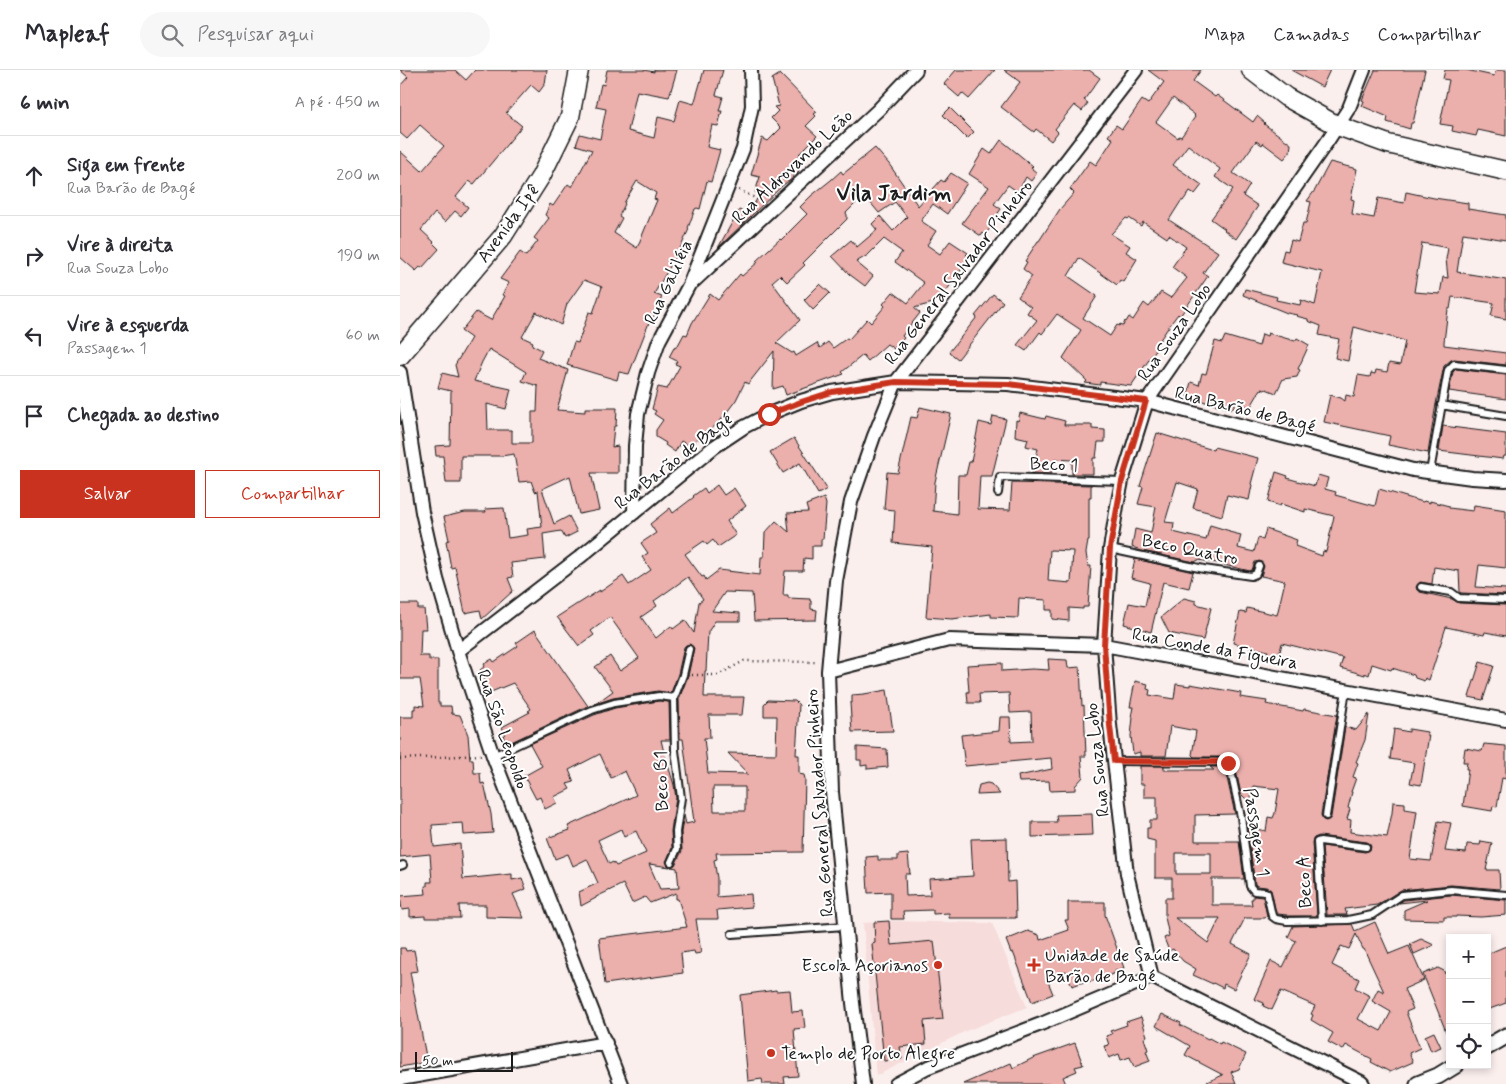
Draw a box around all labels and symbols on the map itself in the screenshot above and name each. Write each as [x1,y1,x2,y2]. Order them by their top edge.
street label: Rua Aldrovando Leão [727,104,859,229]
street label: Rua General Salvador Pinheiro [879,175,1039,370]
street label: Avenida Ipê [472,179,546,268]
district label: Vila Jardim [836,180,952,208]
street label: Rua Galiléia [639,236,699,329]
street label: Rua Souza Lobo [1132,279,1217,386]
street label: Rua Barão de Bagé [1172,381,1318,440]
route start [758,403,781,426]
street label: Rua Barão de Bagé [609,408,738,516]
street label: Beco 1 [1029,452,1079,478]
street label: Beco Quatro [1140,529,1240,571]
street label: Rua Conde da Figueira [1130,623,1300,676]
street label: Rua São Leopoldo [470,666,534,792]
street label: Rua General Salvador Pinheiro [800,688,840,918]
street label: Rua Souza Lobo [1080,702,1116,818]
street label: Beco B1 [649,750,675,812]
route end [1217,752,1240,775]
street label: Passagem 1 [1237,786,1275,878]
street label: Beco A [1292,855,1318,909]
place label: Unidade de Saúde Barão de Bagé [1045,944,1179,990]
place label: Escola Açorianos [802,954,928,978]
marker: Unidade de Saúde Barão de Bagé [1027,958,1041,972]
marker: Escola Açorianos [932,959,944,971]
place label: Templo de Porto Alegre [781,1042,955,1068]
marker: Templo de Porto Alegre [765,1047,777,1059]
scale bar [415,1049,512,1072]

